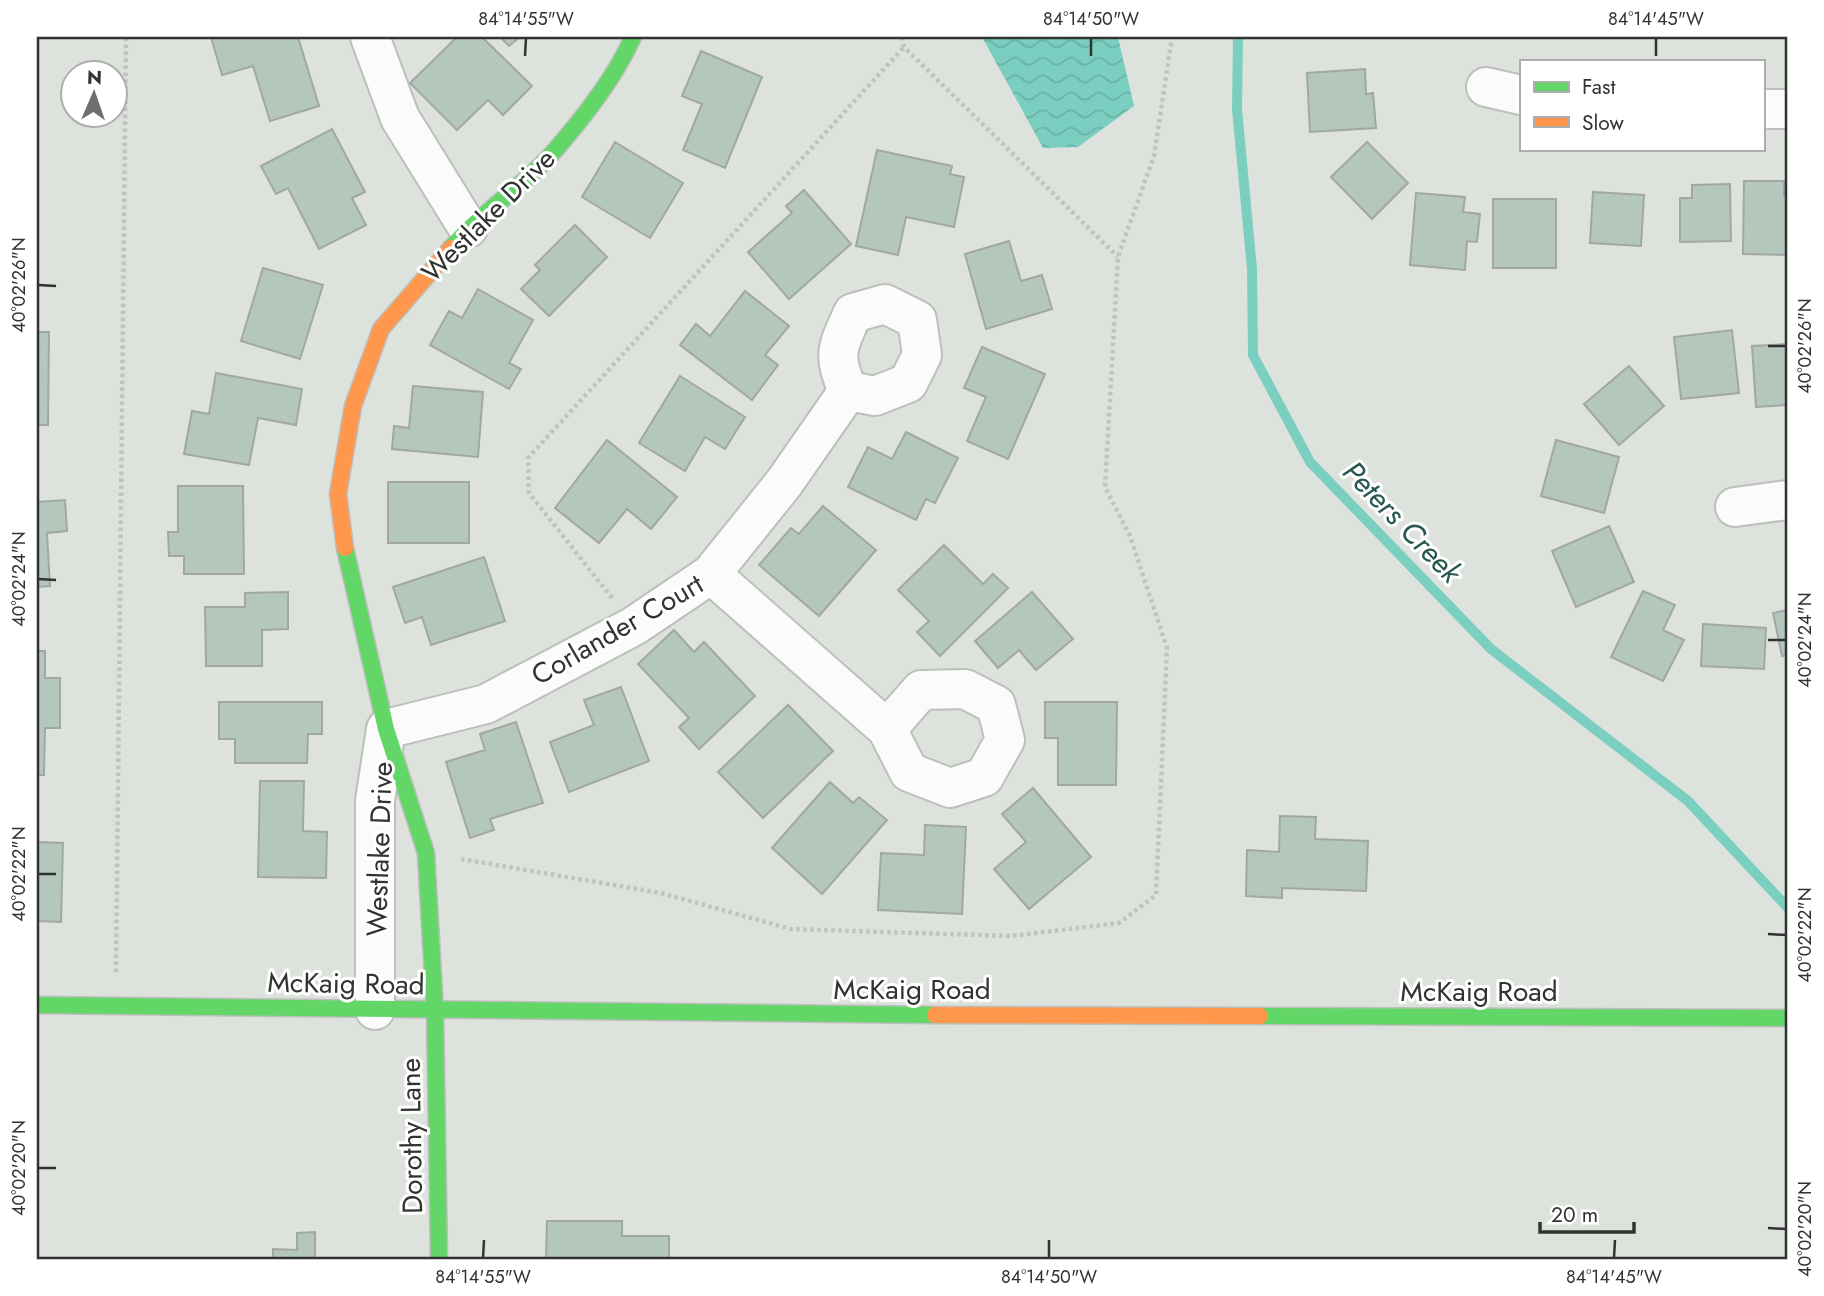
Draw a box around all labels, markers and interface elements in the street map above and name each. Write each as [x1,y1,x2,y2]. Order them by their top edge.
text: 84°14'55"W [478,6,574,32]
text: 84°14'50"W [1043,6,1139,32]
text: 84°14'45"W [1608,6,1704,32]
north arrow [60,60,130,130]
legend [1520,60,1764,150]
text: N [87,64,103,91]
text: Fast [1582,72,1615,102]
text: Slow [1582,108,1624,138]
street label: Westlake Drive [412,139,565,292]
text: 40°02'26"N [6,237,32,333]
text: 40°02'26"N [1792,298,1818,394]
water label: Peters Creek [1333,451,1473,593]
text: 40°02'24"N [6,531,32,627]
street label: Corlander Court [524,563,711,695]
text: 40°02'24"N [1792,592,1818,688]
street label: Westlake Drive [356,761,403,937]
text: 40°02'22"N [6,826,32,922]
text: 40°02'22"N [1792,887,1818,983]
street label: McKaig Road [267,962,425,1005]
street label: McKaig Road [833,969,991,1010]
street label: McKaig Road [1400,971,1558,1012]
street label: Dorothy Lane [390,1058,433,1214]
text: 40°02'20"N [6,1120,32,1216]
text: 40°02'20"N [1792,1181,1818,1277]
scale bar [1540,1191,1635,1235]
text: 20 m [1551,1200,1598,1230]
text: 84°14'55"W [435,1264,531,1290]
text: 84°14'50"W [1001,1264,1097,1290]
text: 84°14'45"W [1566,1264,1662,1290]

